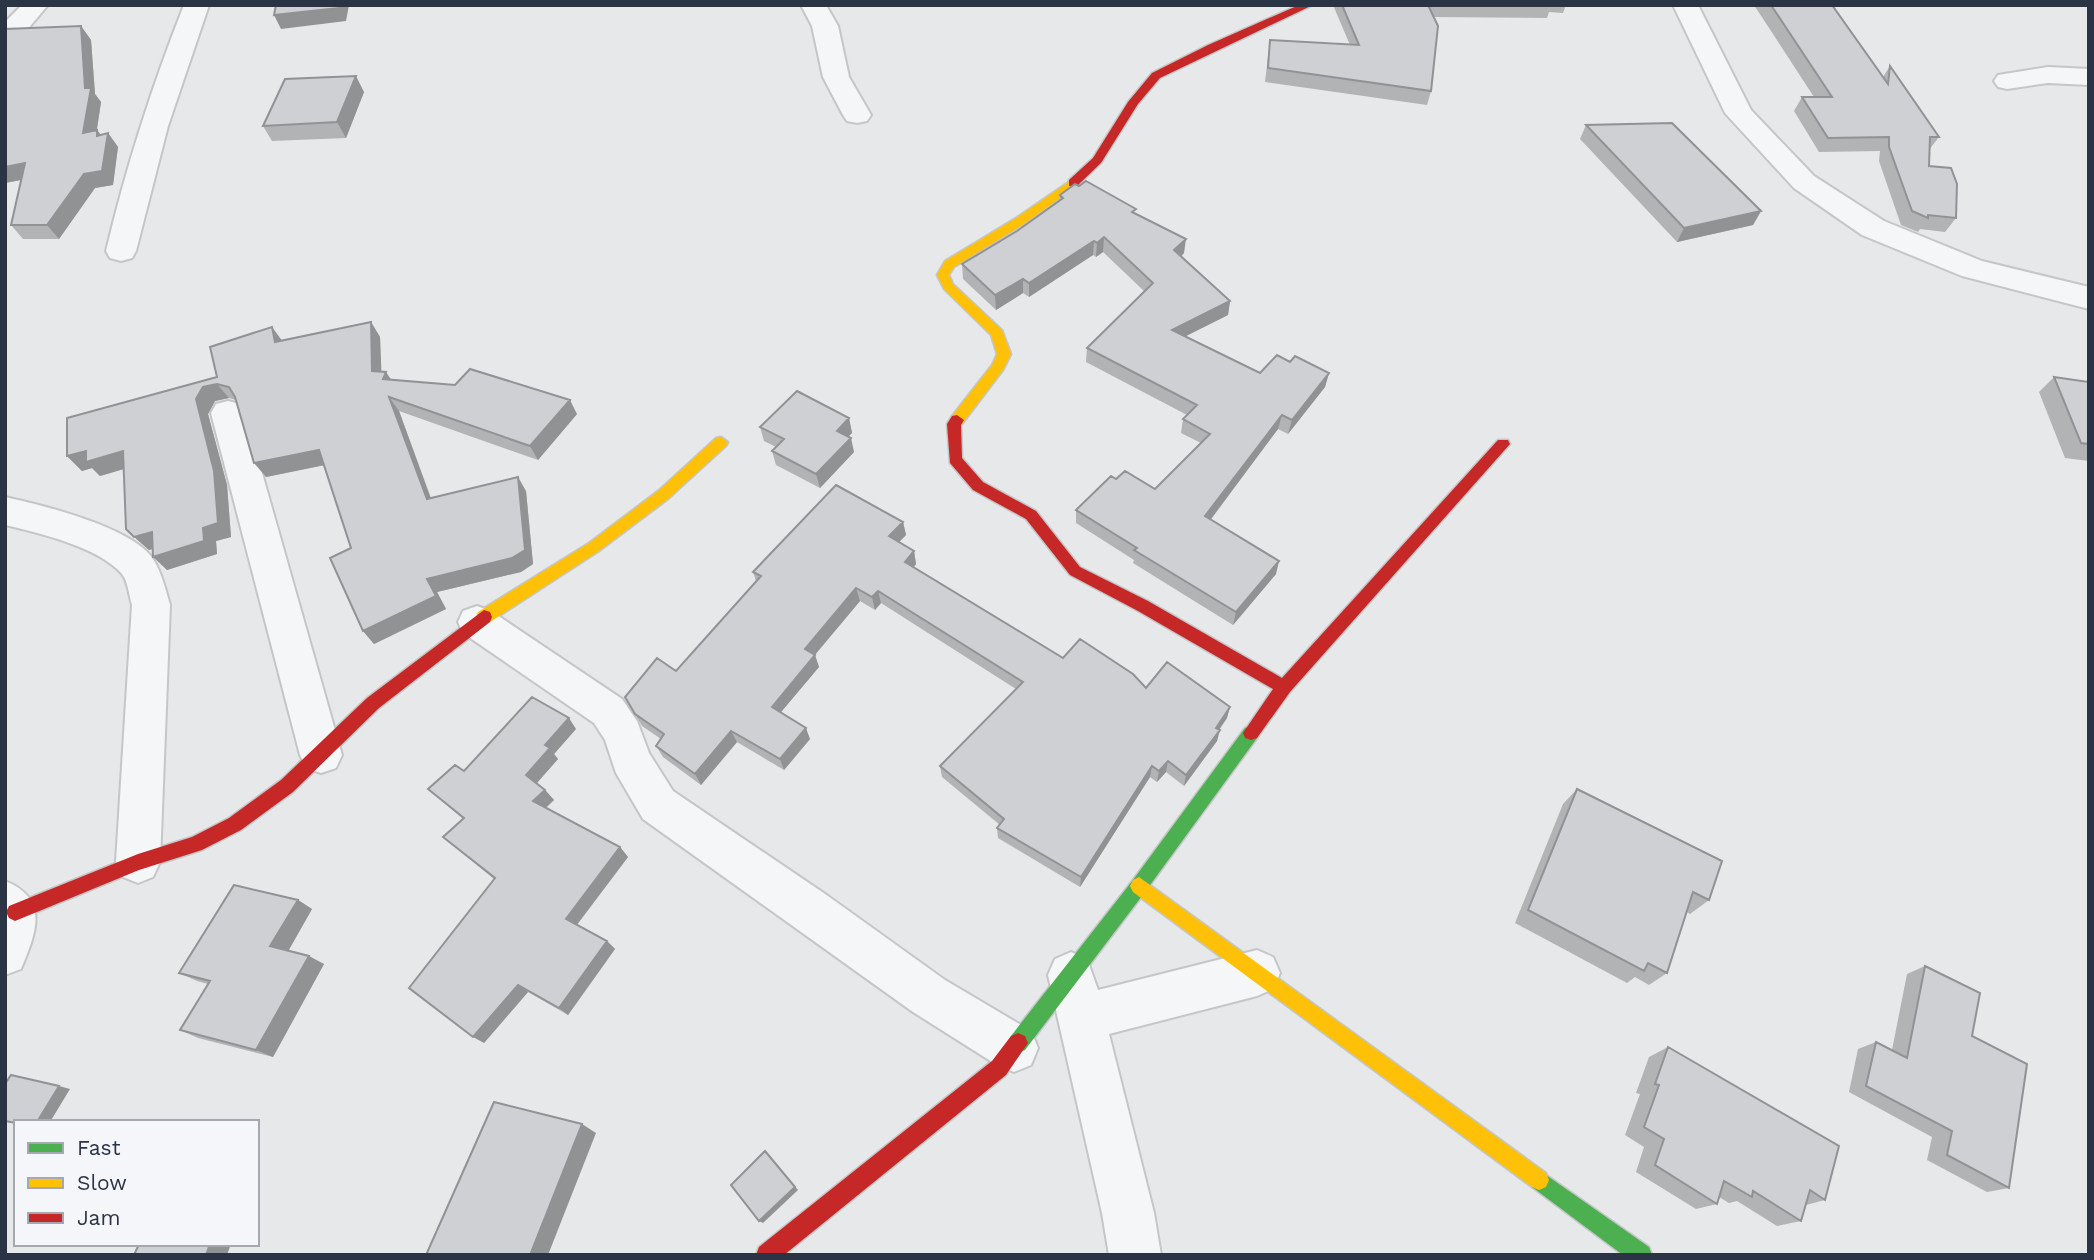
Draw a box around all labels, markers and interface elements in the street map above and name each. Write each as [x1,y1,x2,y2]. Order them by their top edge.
legend [14,1120,259,1246]
text: Fast [77,1135,121,1160]
text: Slow [77,1170,127,1195]
text: Jam [77,1205,120,1230]

